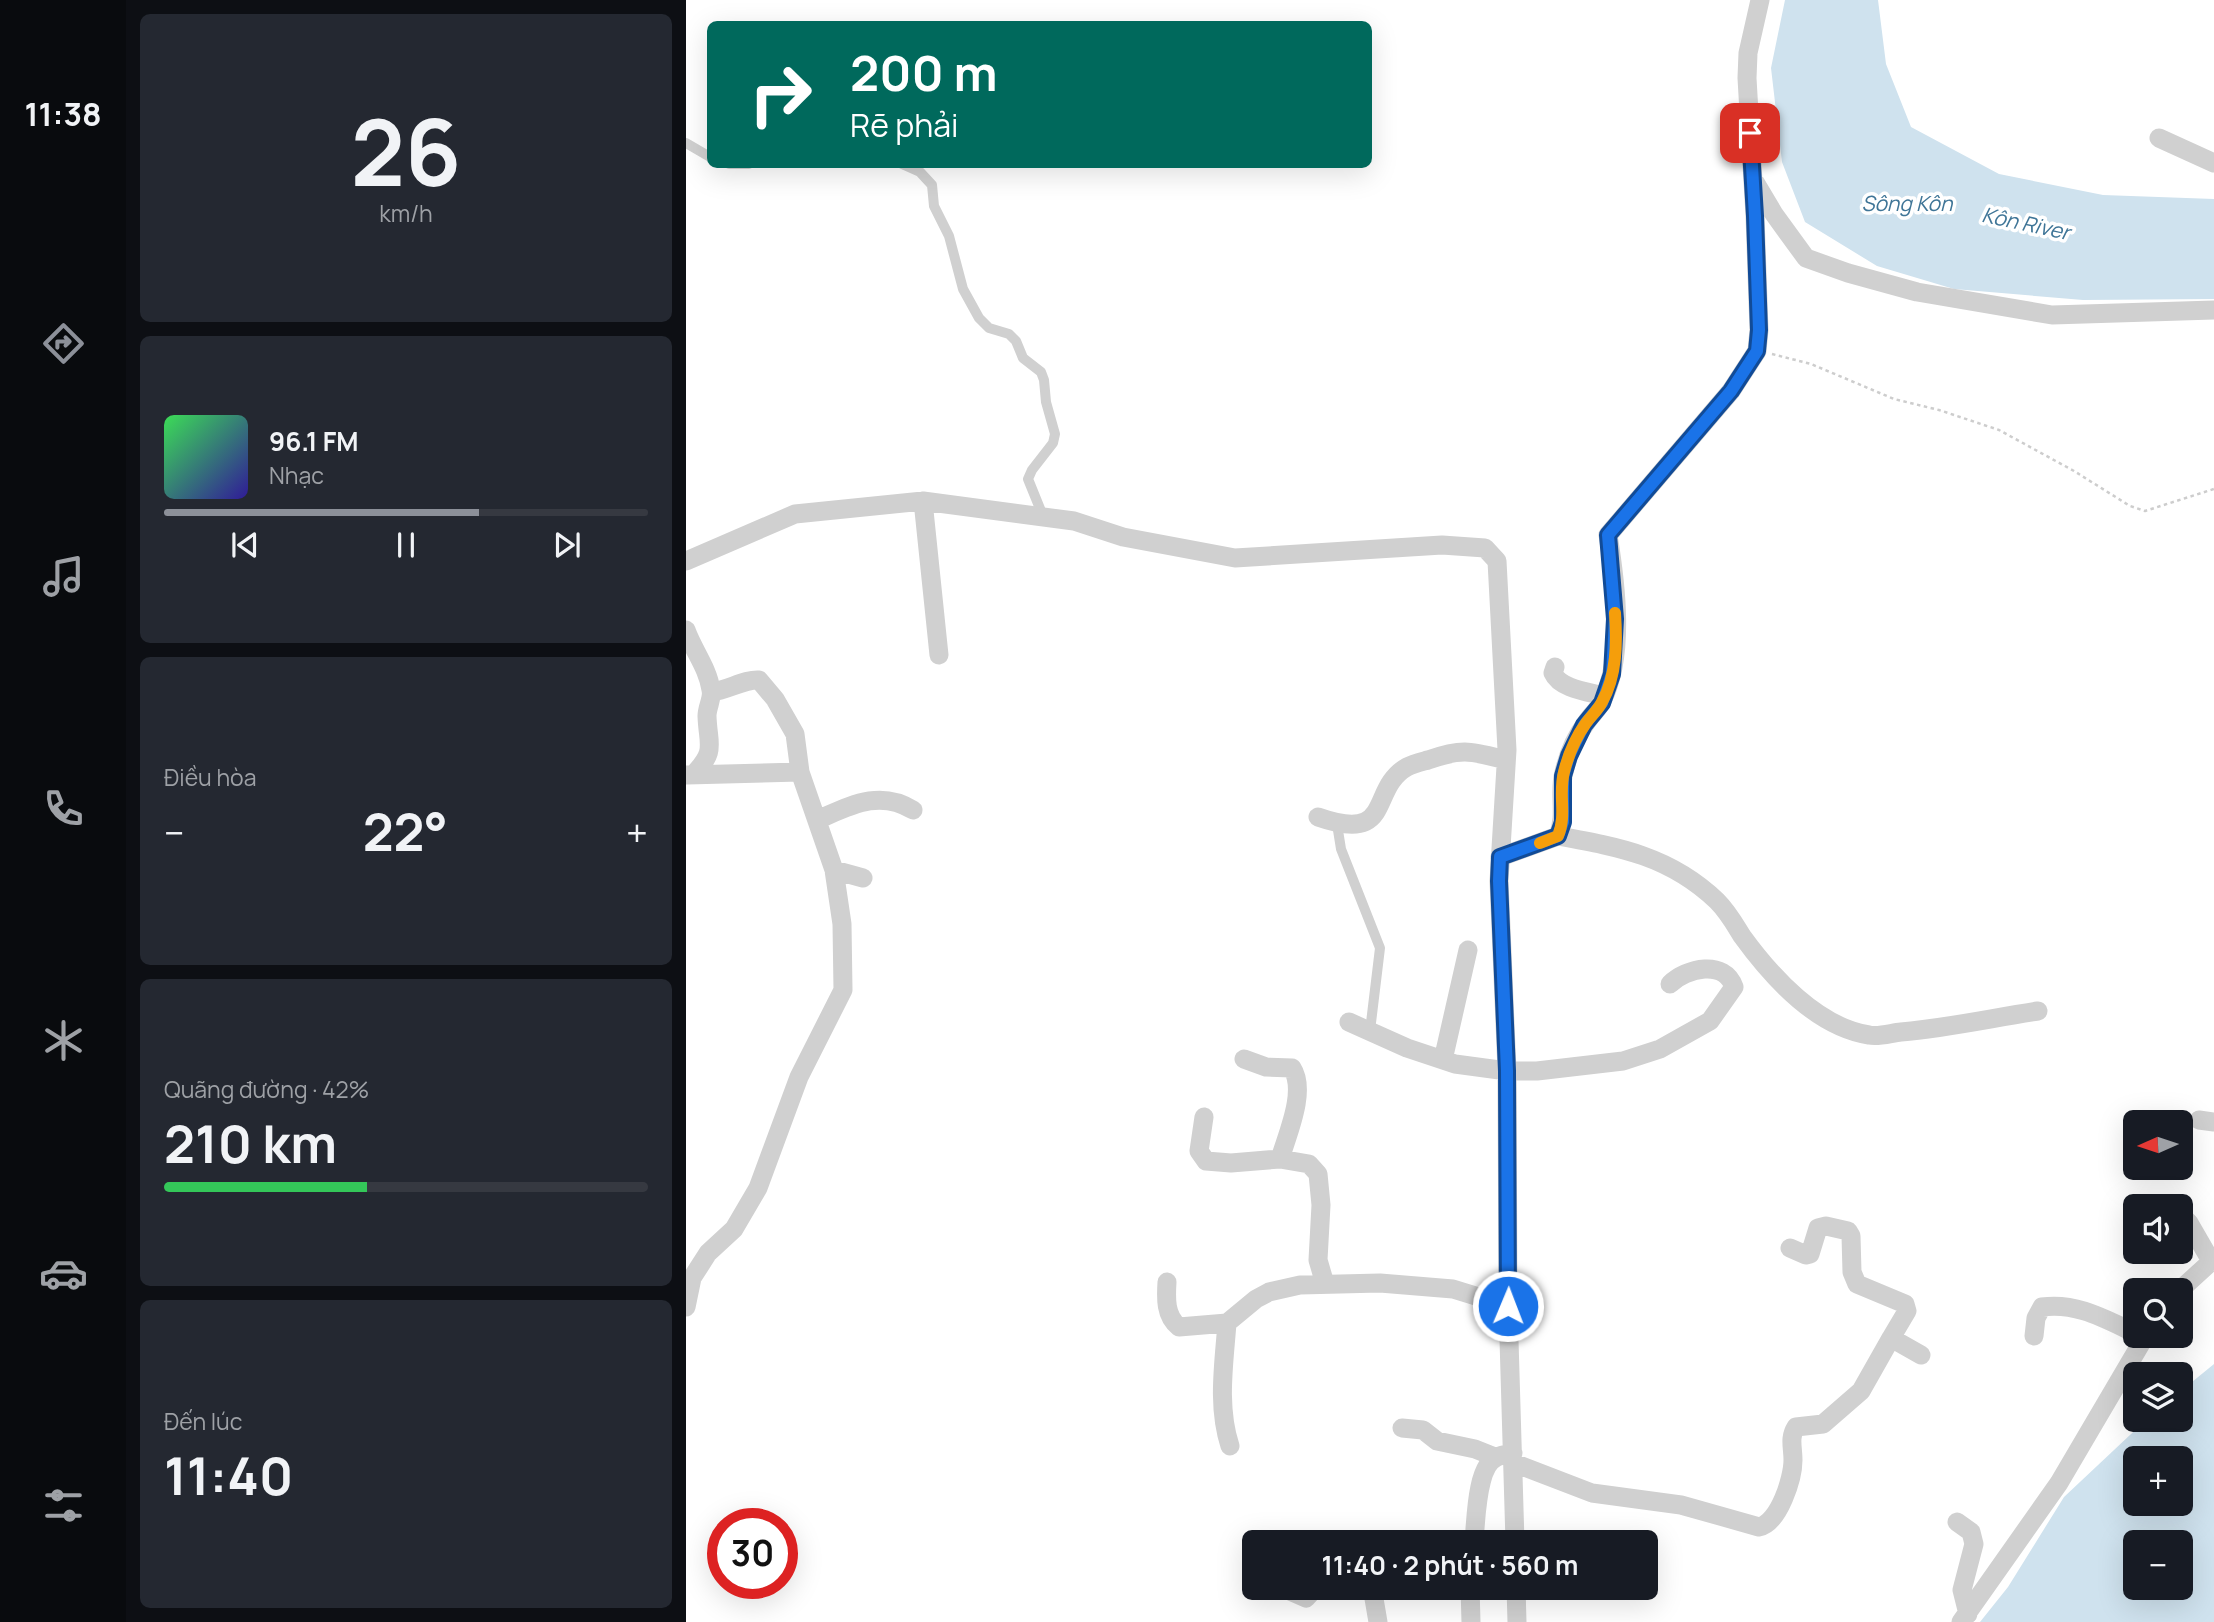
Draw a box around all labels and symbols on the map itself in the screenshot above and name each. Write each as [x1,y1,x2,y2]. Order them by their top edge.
pin [1720,103,1780,163]
water label: Sông Kôn [1862,189,1954,217]
water label: Kôn River [1980,200,2075,246]
north arrow [2123,1110,2193,1180]
position arrow [1471,1269,1545,1343]
speed limit sign: 30 [707,1508,798,1599]

